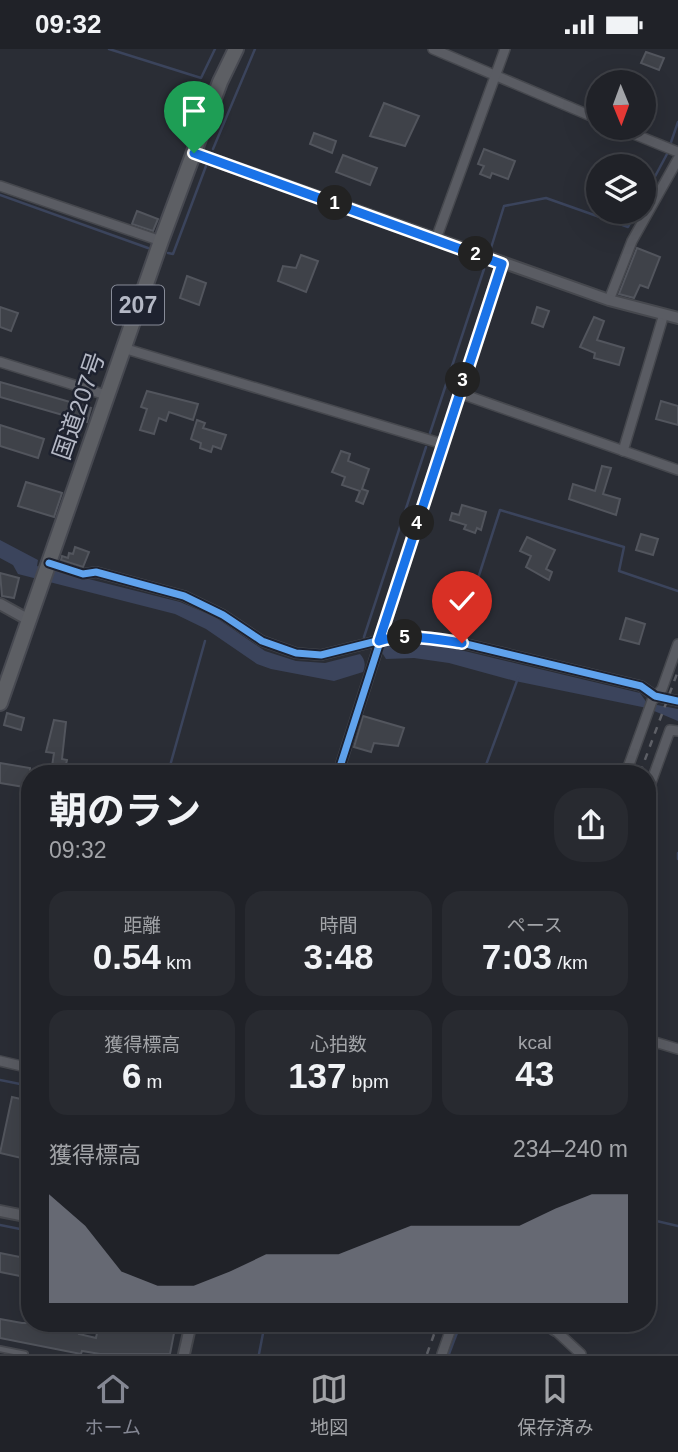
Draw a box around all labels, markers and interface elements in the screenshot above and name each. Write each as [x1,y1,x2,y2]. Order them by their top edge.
text: 09:32 [35,9,102,39]
north arrow [586,70,656,140]
map controls [586,70,656,224]
pin [164,81,224,153]
icon: arrive [175,92,213,130]
button: layers [586,154,656,224]
pin: 1 [318,185,352,221]
text: 1 [329,192,340,213]
pin: 2 [458,237,494,271]
text: 2 [470,243,481,264]
road number: 207 [112,285,164,325]
street label: 国道207号 [48,348,110,463]
pin: 3 [446,363,480,397]
text: 3 [457,369,468,390]
pin: 4 [400,505,434,540]
text: 4 [411,512,422,533]
pin [432,571,492,643]
icon: check [443,582,481,620]
pin: 5 [388,619,422,655]
text: 5 [399,626,410,647]
button: share [554,788,628,862]
text: 朝のラン [49,790,201,832]
text: 09:32 [49,837,107,863]
text: 距離 [123,915,161,936]
text: 時間 [319,915,358,936]
text: ペース [507,915,563,936]
text: 0.54 [93,937,161,976]
text: 3:48 [303,937,374,976]
text: 7:03 [482,937,552,976]
text: km [161,952,192,973]
text: /km [552,952,588,973]
text: kcal [518,1032,552,1053]
text: 獲得標高 [104,1034,180,1055]
text: 心拍数 [310,1034,367,1055]
text: 43 [515,1054,554,1093]
text: 6 [122,1056,141,1095]
text: 137 [288,1056,347,1095]
text: m [141,1071,162,1092]
text: bpm [347,1071,389,1092]
text: 234–240 m [513,1136,628,1162]
text: 獲得標高 [49,1142,141,1168]
tab: ホーム [85,1370,141,1439]
tab: 地図 [310,1370,348,1439]
tab: 保存済み [517,1370,593,1439]

